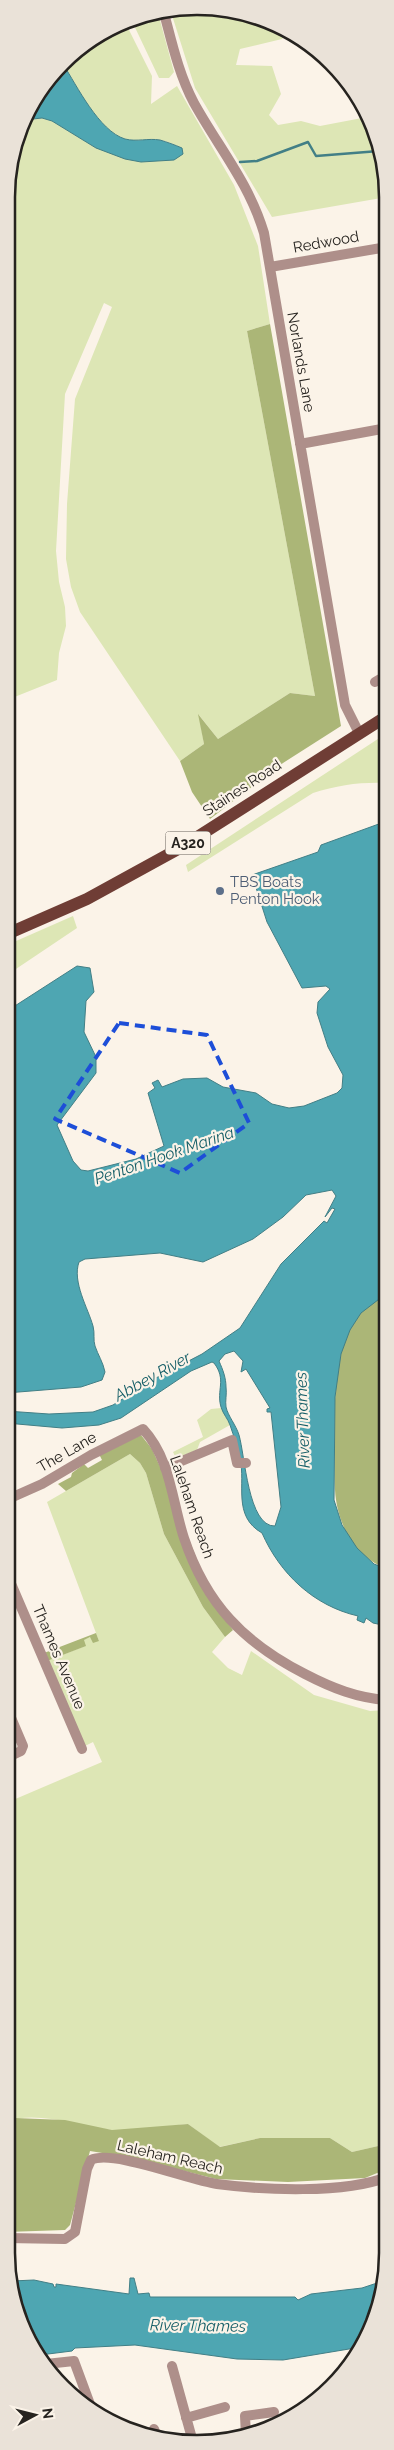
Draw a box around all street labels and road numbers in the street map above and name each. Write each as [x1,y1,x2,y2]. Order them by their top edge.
street label: Redwood [292,227,360,257]
street label: Norlands Lane [283,310,319,414]
street label: Staines Road [199,756,285,820]
road number: A320 [166,831,210,854]
street label: The Lane [34,1428,100,1476]
street label: Laleham Reach [166,1453,218,1561]
street label: Thames Avenue [29,1602,89,1712]
street label: Laleham Reach [115,2136,225,2178]

